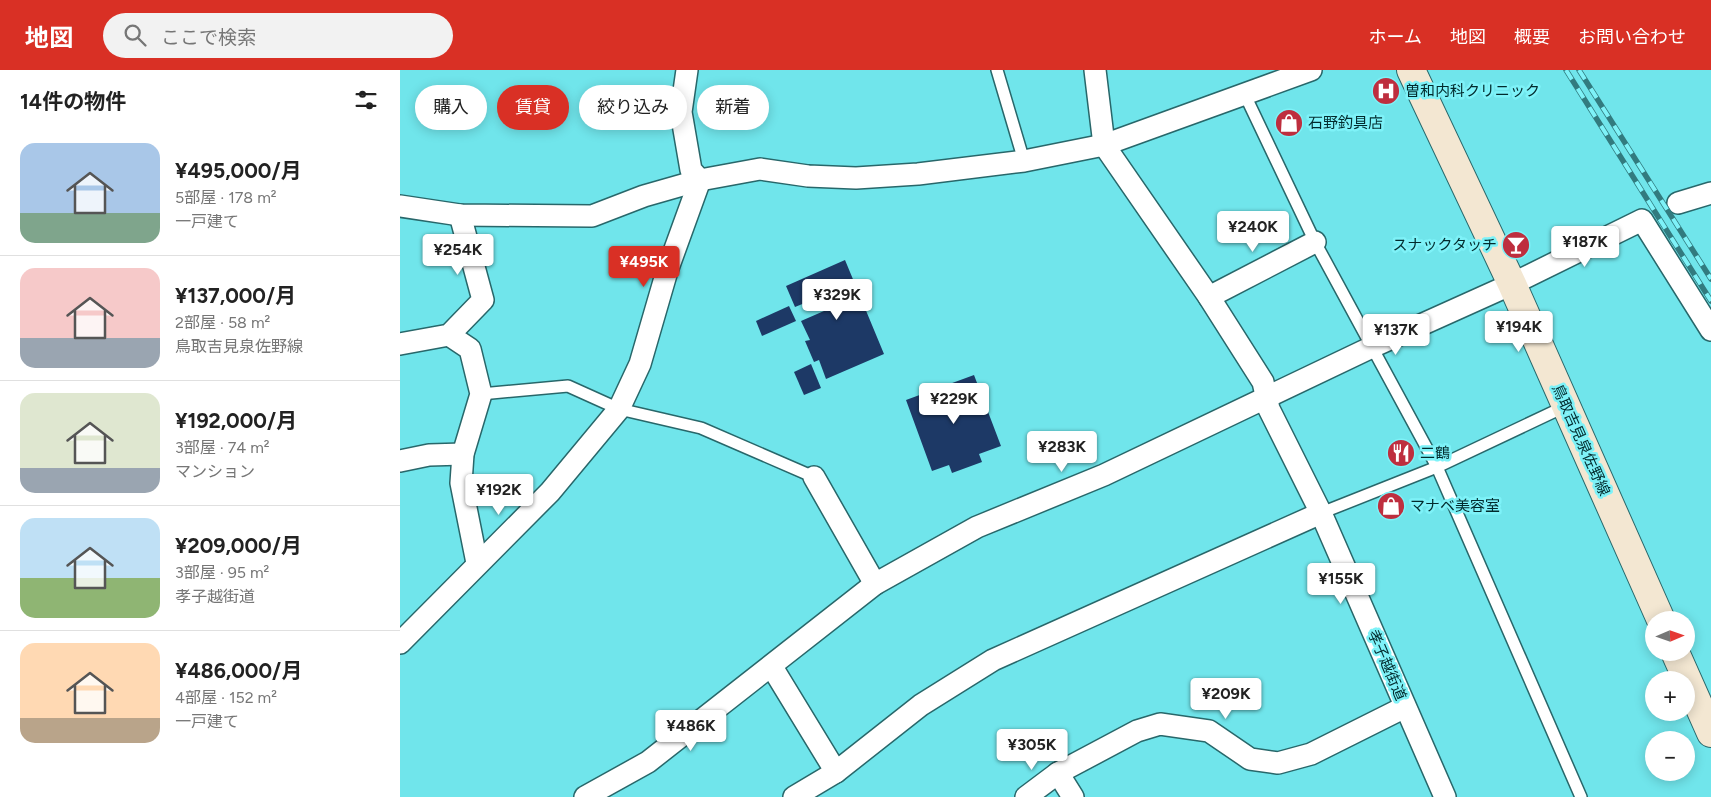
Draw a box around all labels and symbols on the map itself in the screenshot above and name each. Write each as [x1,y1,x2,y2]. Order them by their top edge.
hospital icon: 曽和内科クリニック [1371,76,1401,106]
place label: 曽和内科クリニック [1405,82,1540,100]
shop icon: 石野釣具店 [1274,108,1304,138]
place label: 石野釣具店 [1308,114,1383,132]
pin: ¥240K [1218,210,1288,253]
pin: ¥187K [1550,226,1620,268]
bar icon: スナックタッチ [1501,230,1531,260]
pin: ¥254K [423,234,493,276]
place label: スナックタッチ [1393,236,1497,254]
pin: ¥495K [609,246,679,288]
pin: ¥329K [802,278,872,321]
pin: ¥194K [1484,310,1554,353]
pin: ¥137K [1361,314,1431,356]
pin: ¥229K [919,382,989,425]
street label: 鳥取吉見泉佐野線 [1548,382,1614,498]
pin: ¥283K [1027,430,1097,473]
restaurant icon: 二鶴 [1386,438,1416,468]
place label: 二鶴 [1420,444,1450,462]
pin: ¥192K [464,474,534,516]
shop icon: マナベ美容室 [1376,491,1406,521]
place label: マナベ美容室 [1410,497,1500,515]
pin: ¥155K [1306,562,1376,605]
north arrow [1645,611,1695,661]
street label: 孝子越街道 [1364,627,1410,703]
pin: ¥209K [1191,678,1261,720]
pin: ¥486K [656,710,726,752]
pin: ¥305K [997,728,1067,771]

